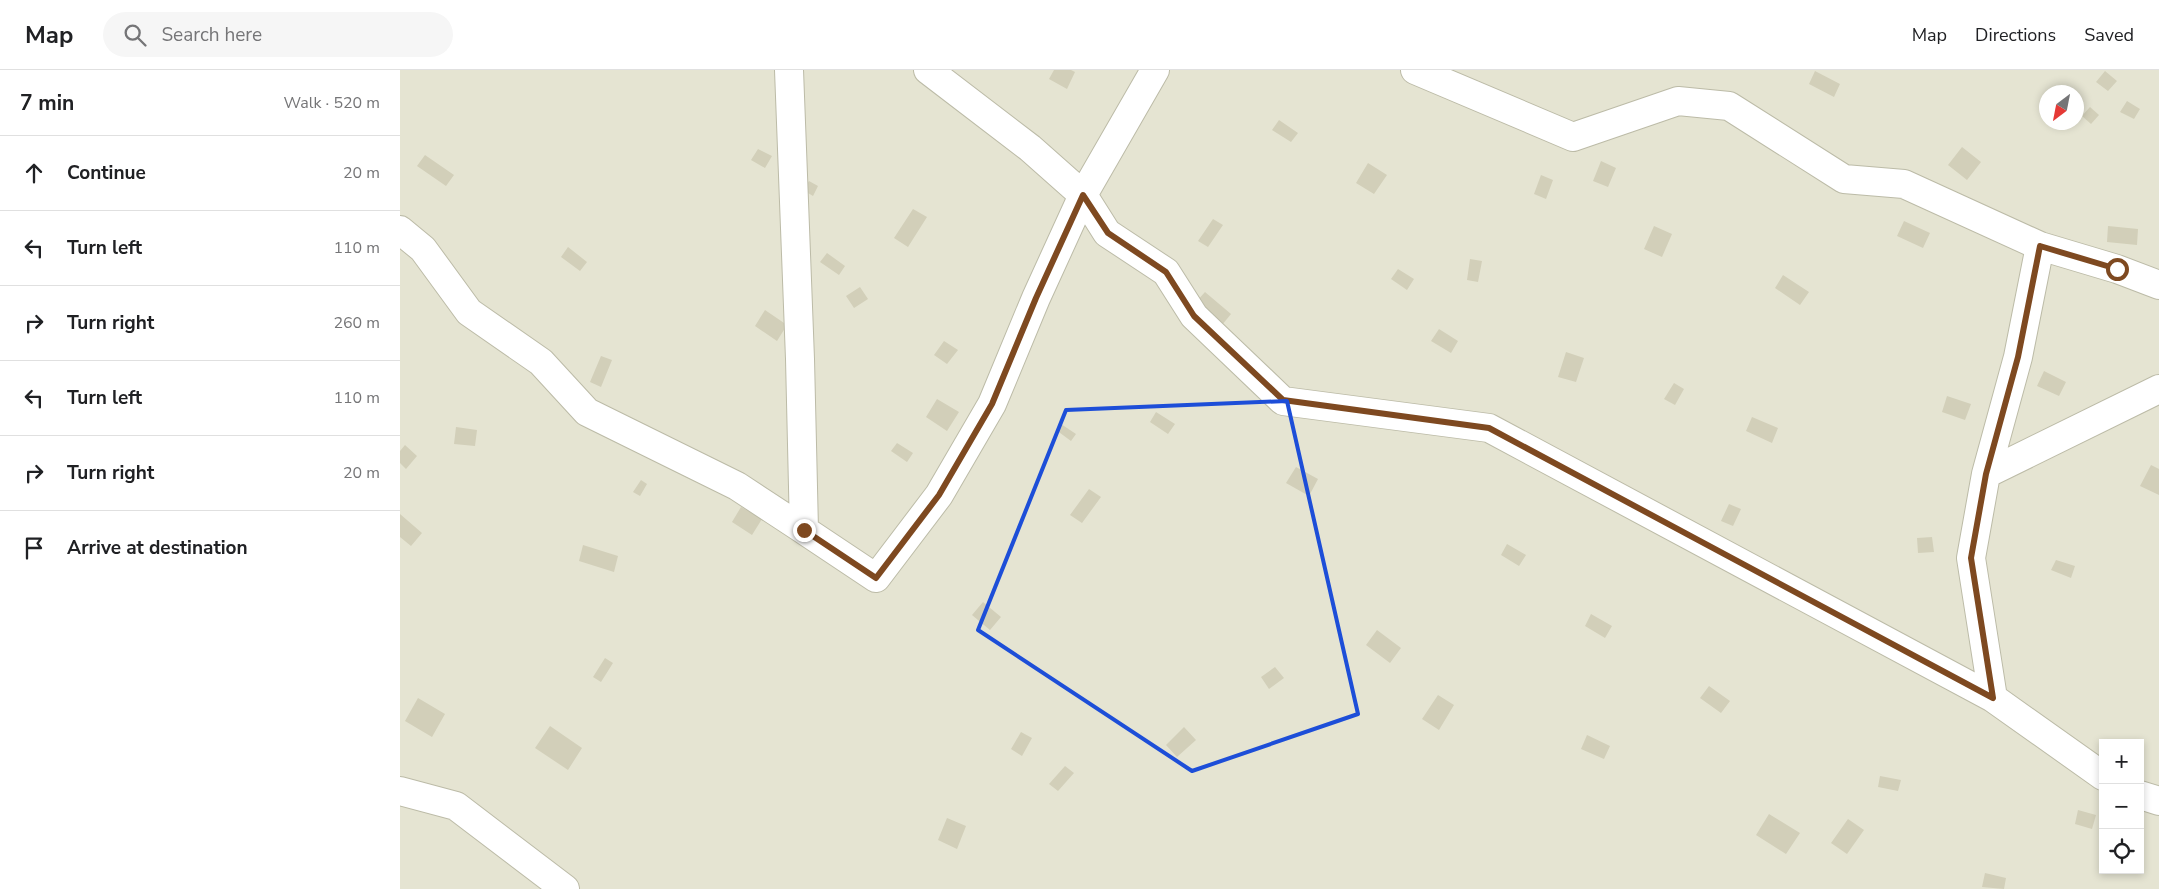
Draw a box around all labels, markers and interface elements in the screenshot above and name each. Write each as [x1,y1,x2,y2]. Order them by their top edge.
search box [103,12,453,57]
text: Map [25,19,73,51]
icon: search [121,21,149,49]
text: Search here [161,22,262,48]
text: Map [1912,23,1947,47]
text: Directions [1975,23,2056,47]
text: Saved [2084,23,2134,47]
north arrow [2039,85,2084,130]
text: 7 min [20,89,74,117]
text: Walk · 520 m [284,92,380,114]
icon: ahead [20,159,48,187]
text: Continue [67,160,146,186]
text: 20 m [343,162,380,184]
icon: left [20,234,48,262]
text: Turn left [67,235,142,261]
text: 110 m [333,237,380,259]
route start [2106,258,2129,281]
icon: right [20,309,48,337]
text: Turn right [67,310,154,336]
text: 260 m [333,312,380,334]
icon: left [20,384,48,412]
text: Turn left [67,385,142,411]
text: 110 m [333,387,380,409]
icon: right [20,459,48,487]
text: Turn right [67,460,154,486]
text: 20 m [343,462,380,484]
route end [793,519,816,542]
icon: arrive [20,534,48,562]
text: Arrive at destination [67,535,248,561]
map controls [2099,739,2144,874]
button: + [2099,739,2144,784]
button: − [2099,784,2144,829]
button: locate [2099,829,2144,874]

